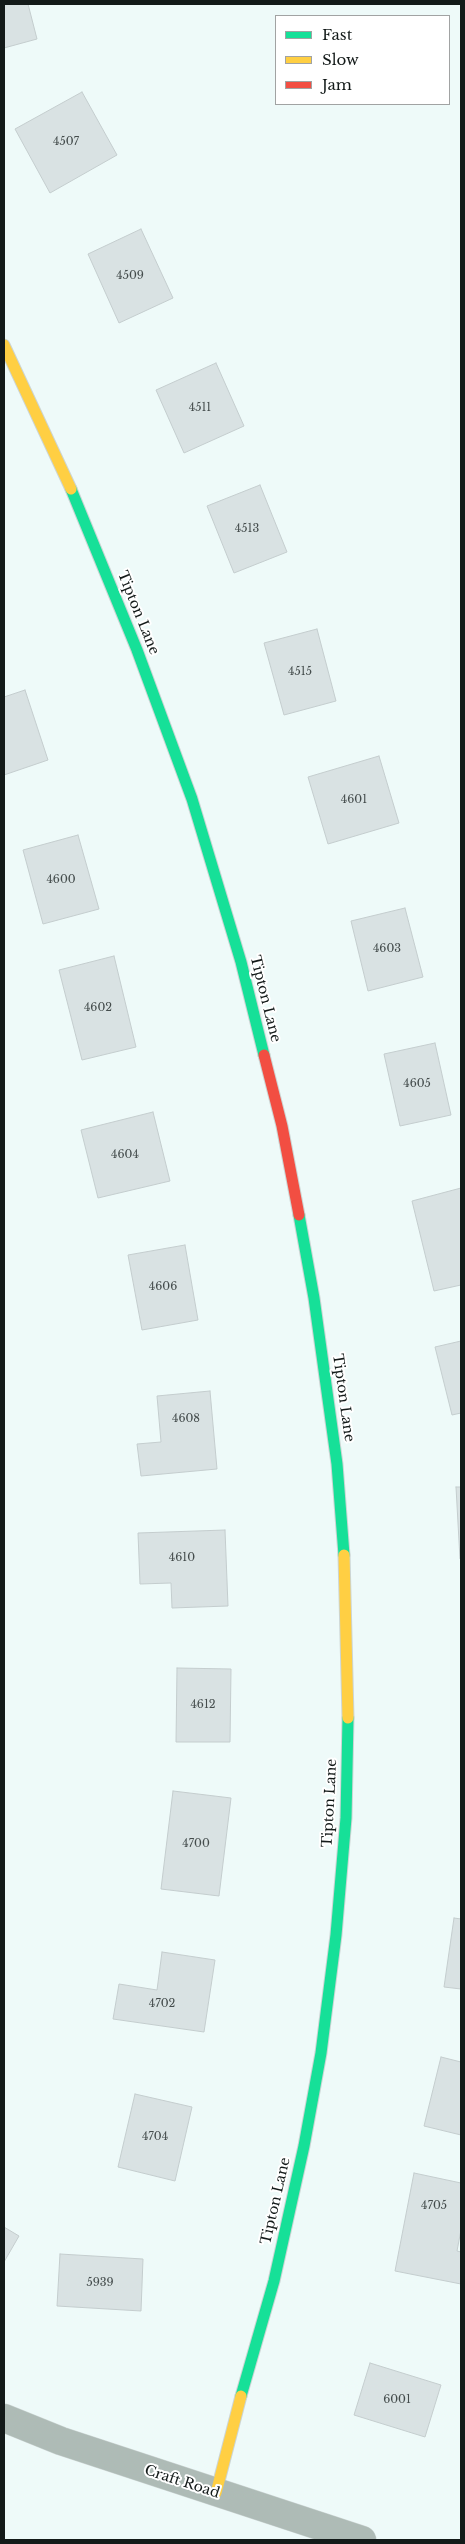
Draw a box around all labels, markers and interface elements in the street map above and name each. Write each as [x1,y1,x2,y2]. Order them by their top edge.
legend [275,15,450,105]
text: Fast [322,25,352,44]
text: Slow [322,50,359,69]
text: Jam [322,75,352,94]
house number: 4507 [53,135,79,149]
house number: 4509 [116,269,144,283]
house number: 4511 [189,401,211,415]
house number: 4513 [235,522,259,536]
street label: Tipton Lane [114,569,162,657]
house number: 4515 [288,665,312,679]
house number: 4601 [341,793,367,807]
house number: 4600 [46,873,76,887]
house number: 4603 [373,942,401,956]
street label: Tipton Lane [246,954,284,1044]
house number: 4602 [84,1001,112,1015]
house number: 4605 [403,1077,431,1091]
house number: 4604 [111,1148,139,1162]
house number: 4606 [149,1280,177,1294]
street label: Tipton Lane [329,1353,357,1443]
house number: 4608 [172,1412,200,1426]
house number: 4610 [169,1551,195,1565]
house number: 4612 [190,1698,216,1712]
street label: Tipton Lane [319,1758,341,1848]
house number: 4700 [182,1837,210,1851]
house number: 4702 [149,1997,175,2011]
house number: 4704 [142,2130,168,2144]
street label: Tipton Lane [258,2156,294,2246]
house number: 4705 [421,2199,447,2213]
house number: 5939 [86,2276,114,2290]
house number: 6001 [383,2393,411,2407]
street label: Craft Road [142,2462,222,2502]

